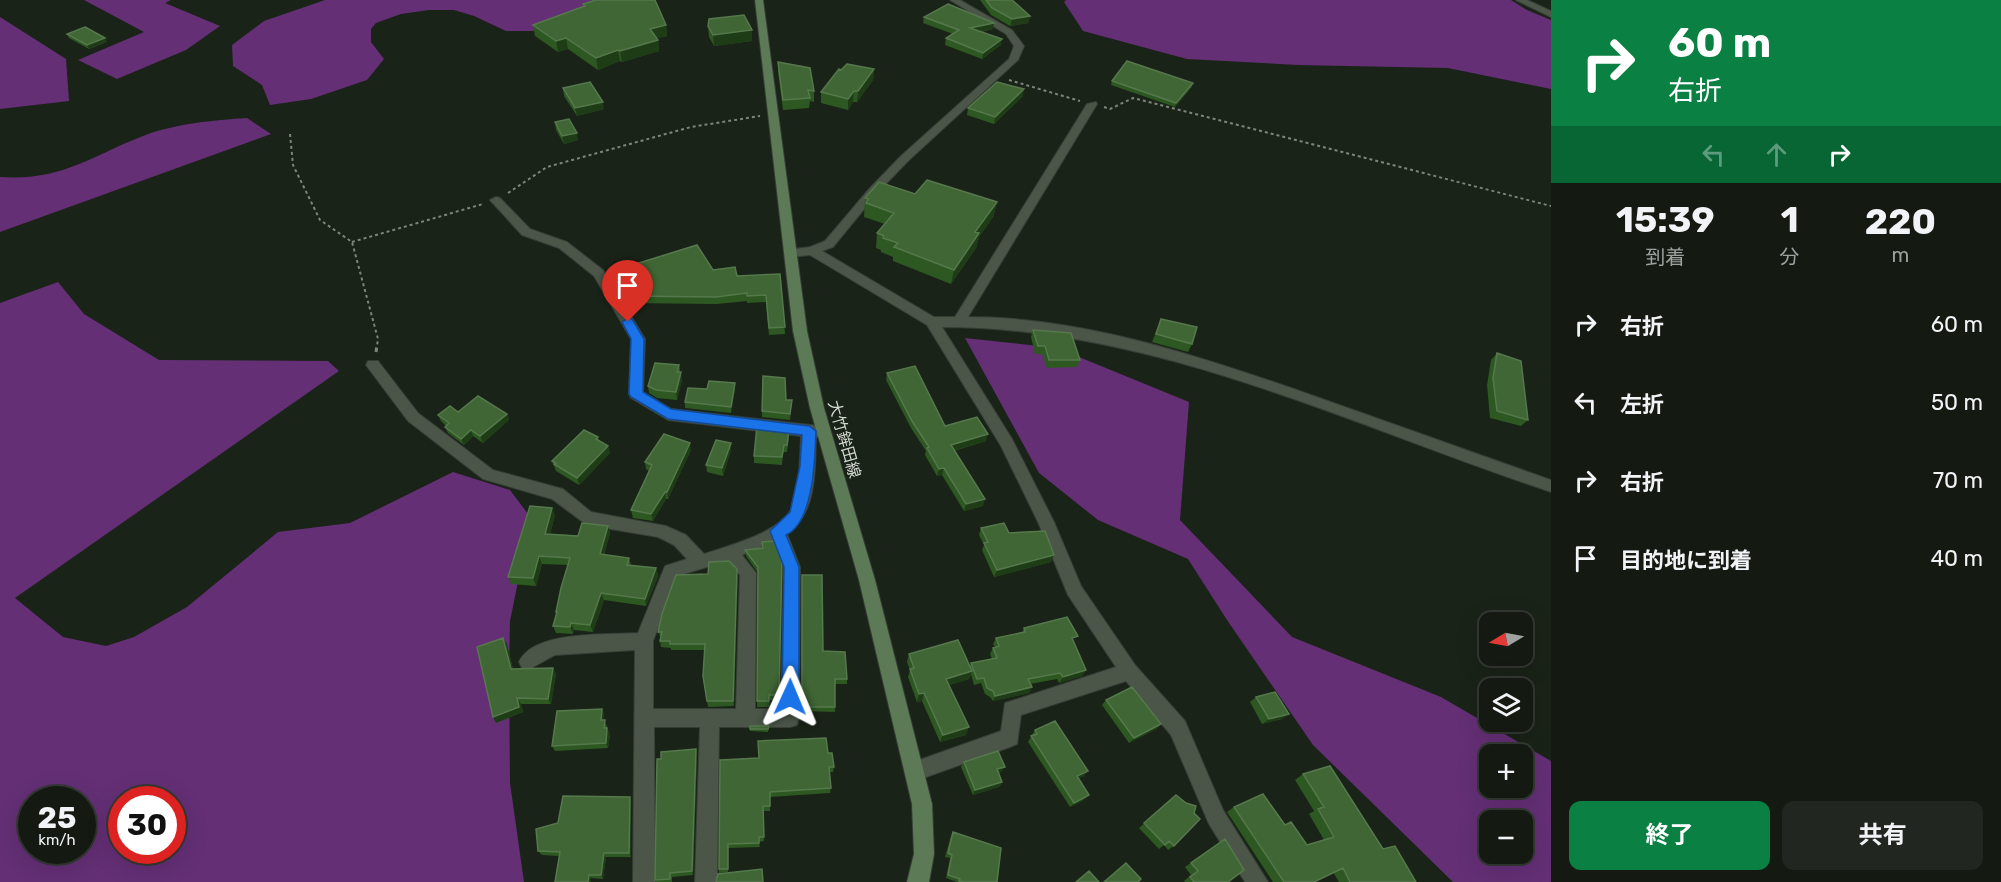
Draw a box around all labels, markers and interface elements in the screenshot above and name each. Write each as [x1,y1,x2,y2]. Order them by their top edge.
text: 60 m [1668,18,1771,68]
icon: right [1569,24,1647,102]
text: 右折 [1668,75,1722,107]
icon: left [1697,138,1730,171]
icon: ahead [1760,138,1793,171]
icon: right [1823,138,1856,171]
text: 15:39 [1616,198,1715,241]
text: 1 [1781,198,1799,241]
text: 220 [1865,200,1936,243]
text: m [1891,243,1909,267]
text: 到着 [1645,245,1685,269]
text: 分 [1780,245,1800,269]
pin [602,260,653,322]
icon: arrive [611,269,644,302]
icon: right [1569,308,1602,341]
text: 60 m [1931,311,1983,338]
text: 右折 [1620,313,1664,340]
icon: left [1569,386,1602,419]
text: 50 m [1931,389,1983,416]
text: 左折 [1620,391,1664,418]
street label: 大竹鉾田線 [824,398,865,480]
icon: right [1569,464,1602,497]
text: 70 m [1933,467,1983,494]
text: 右折 [1620,469,1664,496]
icon: arrive [1569,542,1602,575]
text: 40 m [1930,545,1983,572]
text: 目的地に到着 [1620,547,1752,574]
north arrow [1479,612,1533,666]
map controls [1479,612,1533,864]
position arrow [758,665,822,729]
button: layers [1479,678,1533,732]
button: + [1479,744,1533,798]
speed limit sign: 30 [108,786,186,864]
text: 25 [38,800,76,836]
button: 終了 [1569,801,1770,870]
button: 共有 [1782,801,1983,870]
button: − [1479,810,1533,864]
text: km/h [38,831,76,849]

